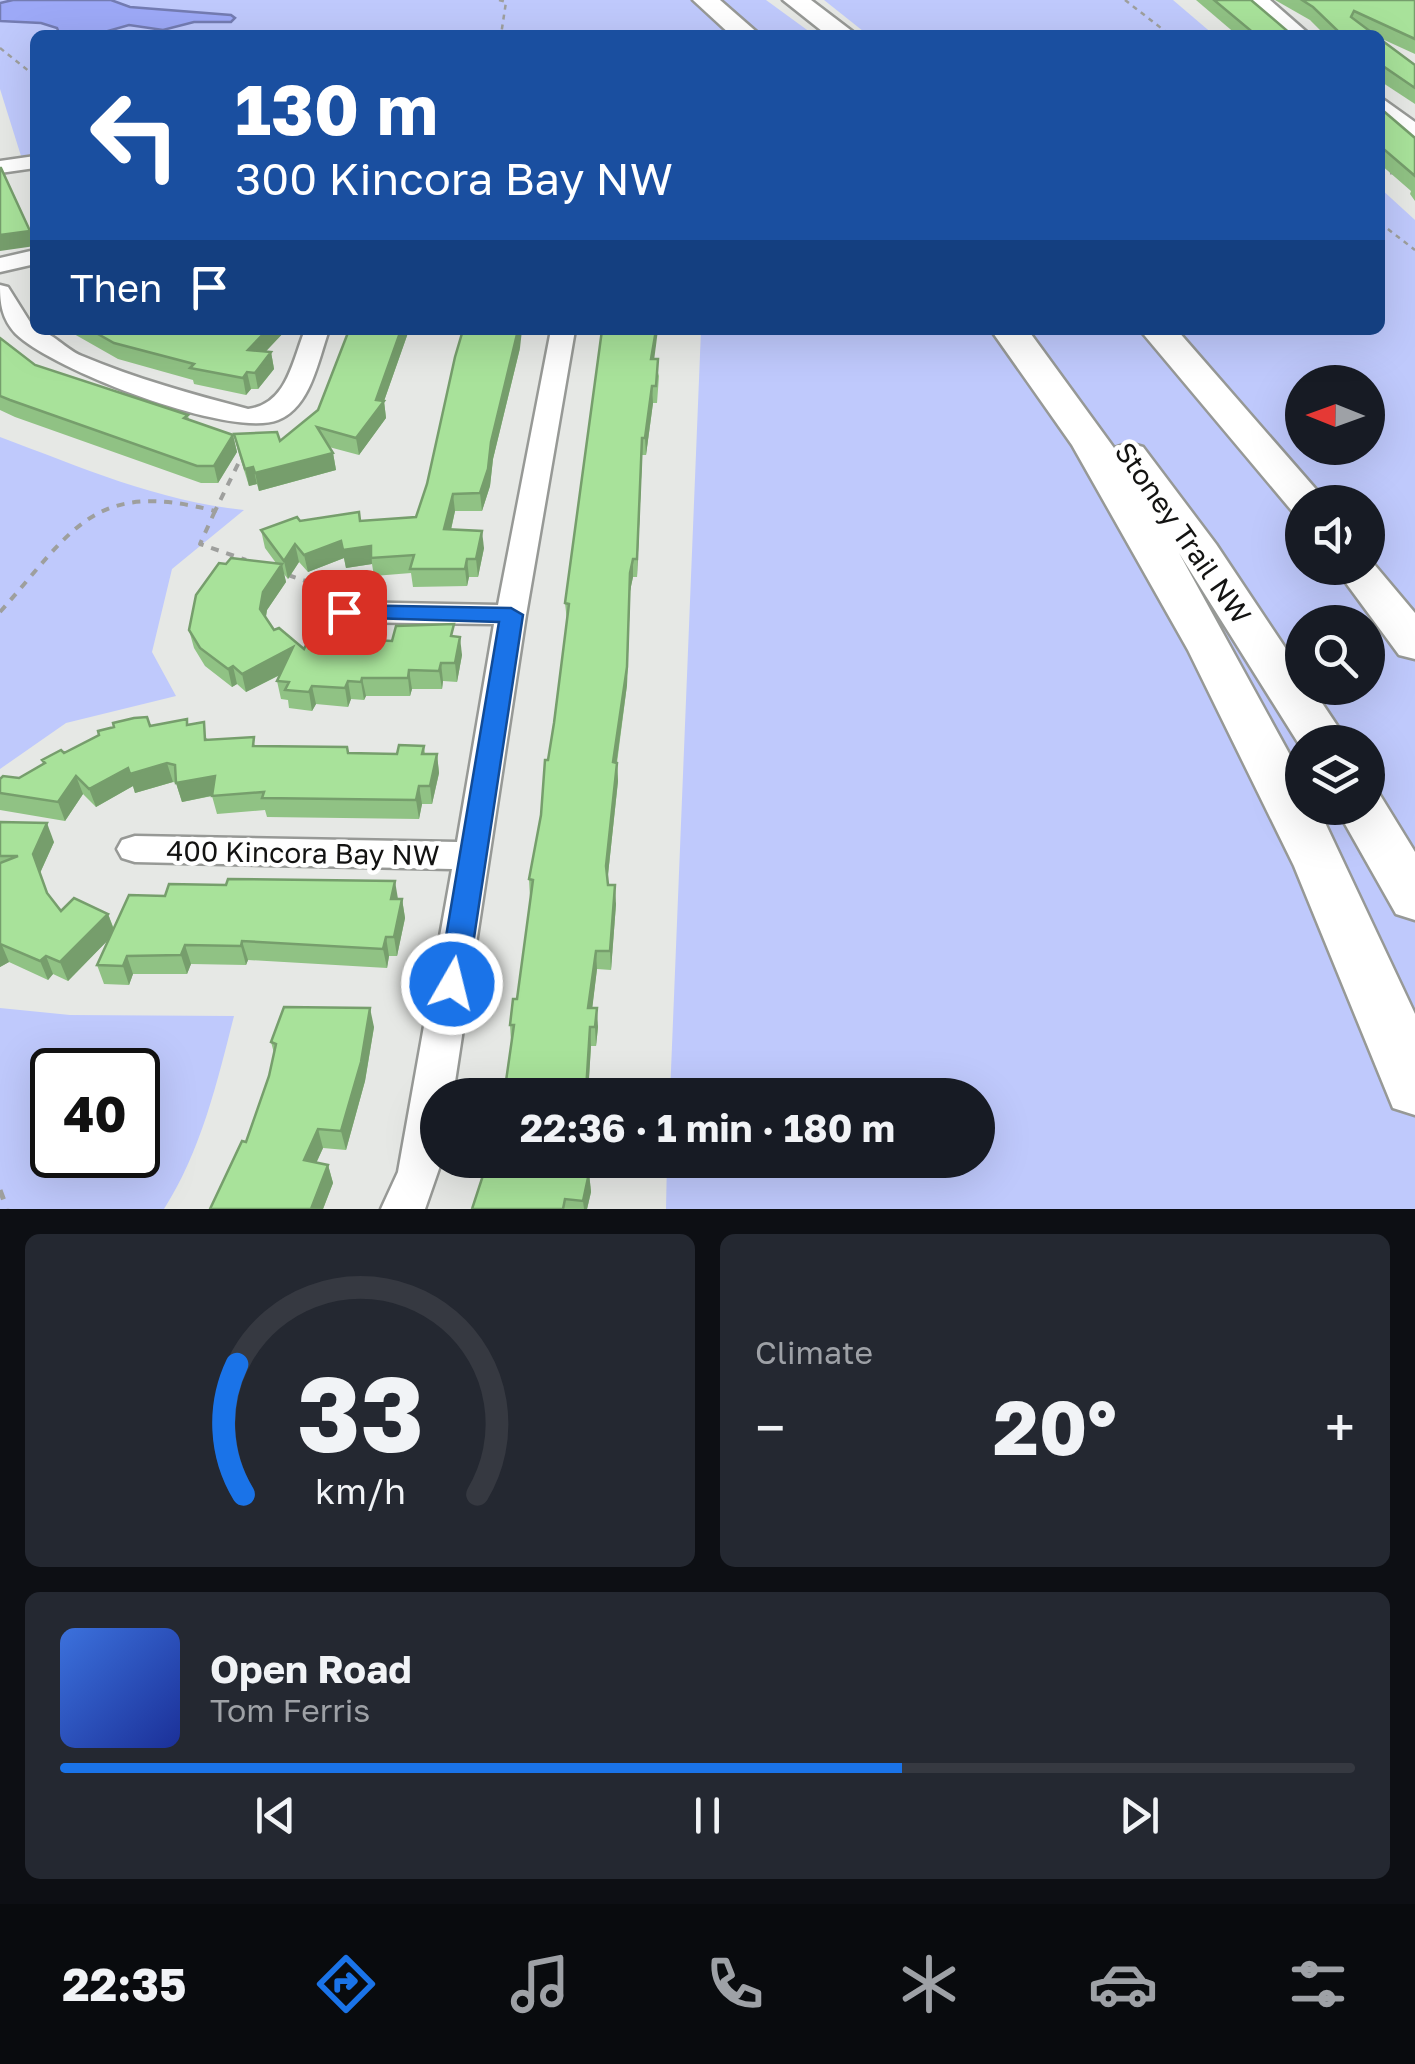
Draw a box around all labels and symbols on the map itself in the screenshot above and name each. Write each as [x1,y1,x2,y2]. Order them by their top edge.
north arrow [1285,365,1385,465]
street label: Stoney Trail NW [1109,436,1258,630]
pin [302,570,387,655]
street label: 400 Kincora Bay NW [166,834,440,871]
position arrow [400,932,504,1036]
speed limit sign: 40 [30,1048,160,1178]

